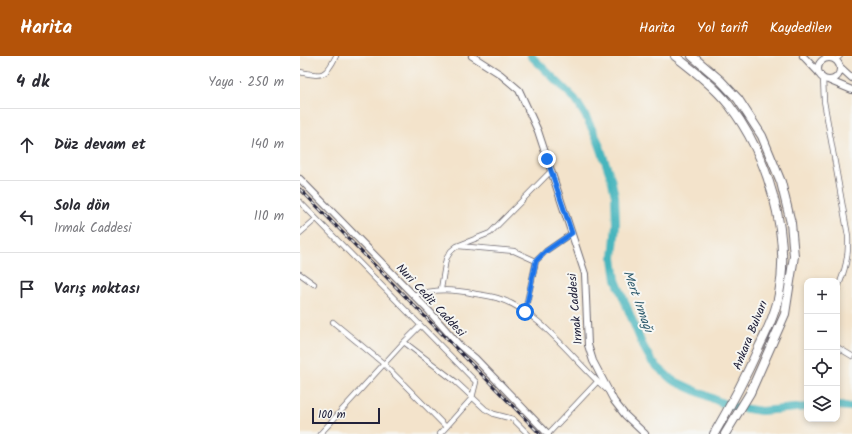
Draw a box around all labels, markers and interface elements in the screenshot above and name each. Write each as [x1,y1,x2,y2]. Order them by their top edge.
text: Harita [20,13,72,43]
text: Harita [639,17,675,39]
text: Yol tarifi [697,17,748,39]
text: Kaydedilen [770,17,832,39]
text: 4 dk [16,69,49,96]
text: Yaya · 250 m [208,72,284,93]
text: Düz devam et [54,133,146,157]
icon: ahead [16,134,38,156]
text: 140 m [251,134,284,155]
route end [538,150,556,168]
text: Sola dön [54,194,110,218]
icon: left [16,206,38,228]
text: 110 m [254,206,284,227]
text: Irmak Caddesi [54,218,131,239]
street label: Nuri Cedit Caddesi [391,259,471,342]
water label: Mert Irmağı [617,267,659,337]
street label: Irmak Caddesi [563,271,588,345]
text: Varış noktası [54,277,140,301]
icon: arrive [16,278,38,300]
map controls [804,278,840,422]
button: + [804,278,840,314]
street label: Ankara Bulvarı [728,298,773,373]
route start [516,303,534,321]
button: − [804,314,840,350]
button: locate [804,350,840,386]
button: layers [804,386,840,422]
scale bar [312,406,380,425]
text: 100 m [318,406,346,424]

